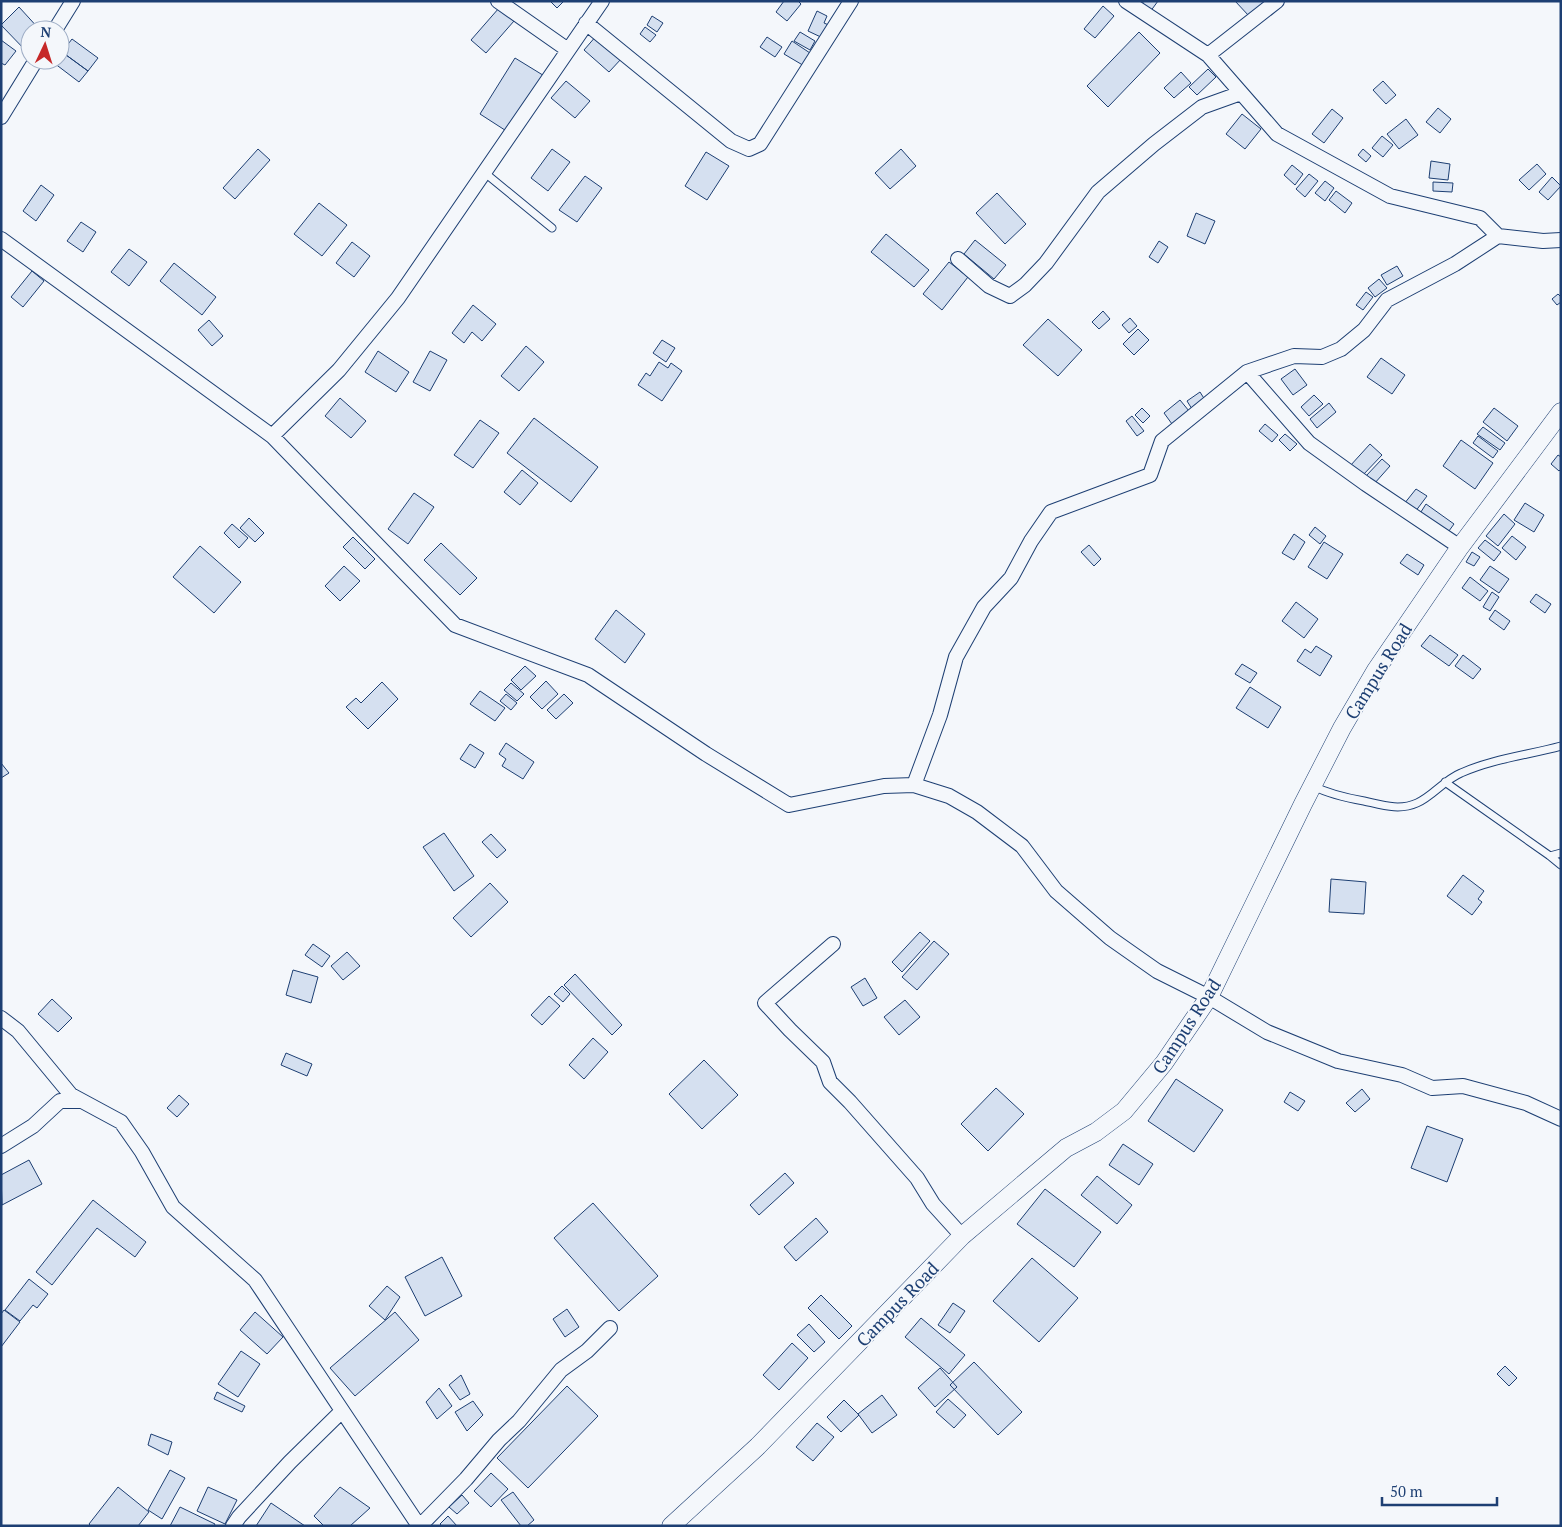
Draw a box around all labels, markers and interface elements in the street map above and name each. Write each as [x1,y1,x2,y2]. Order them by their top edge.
north arrow [20,20,70,70]
text: N [40,22,52,41]
street label: Campus Road [1339,618,1417,724]
street label: Campus Road [1146,974,1226,1078]
street label: Campus Road [850,1256,944,1352]
scale bar [1382,1474,1497,1506]
text: 50 m [1390,1481,1423,1501]

